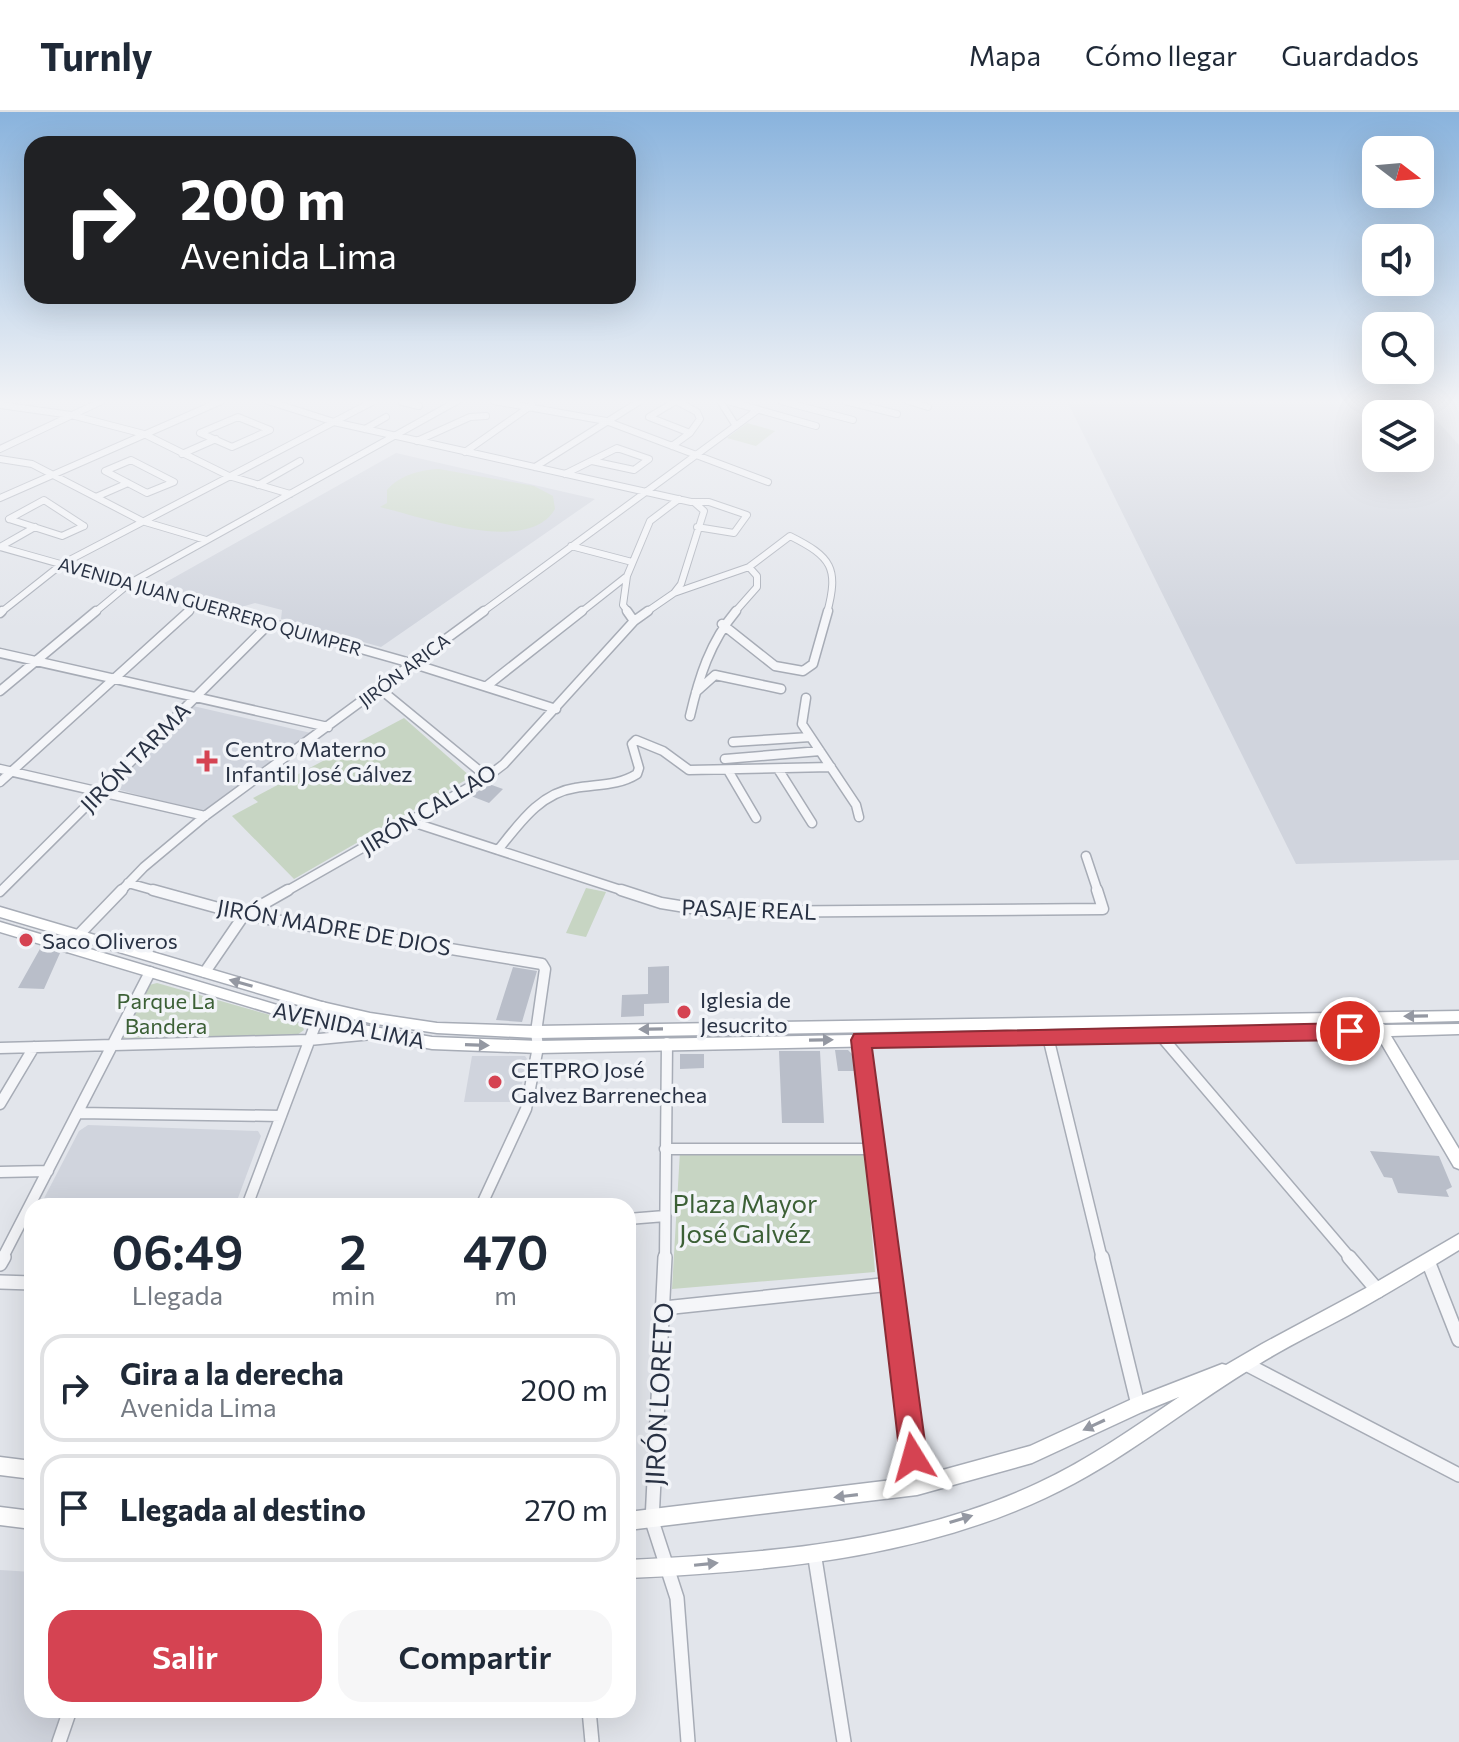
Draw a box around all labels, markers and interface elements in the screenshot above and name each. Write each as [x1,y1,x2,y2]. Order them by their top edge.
text: Turnly [40,32,153,79]
text: Mapa [969,38,1041,72]
text: Cómo llegar [1085,38,1237,72]
text: Guardados [1281,38,1419,72]
north arrow [1362,136,1434,208]
map controls [1362,136,1434,472]
text: 200 m [180,163,346,232]
icon: right [48,168,152,272]
button: sound [1362,224,1434,296]
text: Avenida Lima [180,232,397,276]
button: search [1362,312,1434,384]
button: layers [1362,400,1434,472]
street label: AVENIDA JUAN GUERRERO QUIMPER [56,552,364,660]
street label: JIRÓN ARICA [354,629,454,711]
street label: JIRÓN TARMA [75,697,195,817]
place label: Centro Materno Infantil José Gálvez [225,735,413,787]
marker: Centro Materno Infantil José Gálvez [196,750,218,772]
street label: JIRÓN CALLAO [355,758,501,860]
street label: JIRÓN MADRE DE DIOS [215,893,453,961]
street label: PASAJE REAL [681,893,817,925]
place label: Saco Oliveros [42,927,178,954]
marker: Saco Oliveros [17,931,35,949]
one-way arrow [229,976,253,989]
place label: Iglesia de Jesucrito [700,986,791,1038]
park label: Parque La Bandera [117,987,215,1039]
street label: AVENIDA LIMA [271,996,427,1054]
pin [1316,997,1384,1065]
marker: Iglesia de Jesucrito [675,1003,693,1021]
icon: arrive [1328,1009,1372,1053]
one-way arrow [1403,1010,1428,1023]
one-way arrow [638,1023,663,1036]
one-way arrow [809,1034,834,1047]
one-way arrow [465,1038,490,1051]
place label: CETPRO José Galvez Barrenechea [511,1056,707,1108]
marker: CETPRO José Galvez Barrenechea [486,1073,504,1091]
park label: Plaza Mayor José Galvéz [673,1187,817,1248]
text: 06:49 [111,1221,244,1280]
text: 2 [340,1221,367,1280]
text: 470 [463,1221,549,1280]
text: Llegada [132,1279,223,1310]
text: min [331,1279,375,1310]
text: m [494,1279,517,1310]
street label: JIRÓN LORETO [638,1302,678,1486]
text: Gira a la derecha [120,1354,344,1391]
icon: right [52,1366,96,1410]
text: 200 m [520,1370,608,1407]
text: Avenida Lima [120,1391,277,1422]
position arrow [871,1415,955,1499]
one-way arrow [1083,1418,1106,1432]
icon: arrive [52,1486,96,1530]
one-way arrow [833,1489,858,1502]
text: Llegada al destino [120,1490,366,1527]
text: 270 m [524,1490,608,1527]
one-way arrow [950,1513,974,1525]
one-way arrow [694,1557,719,1570]
button: Salir [48,1610,322,1702]
button: Compartir [338,1610,612,1702]

